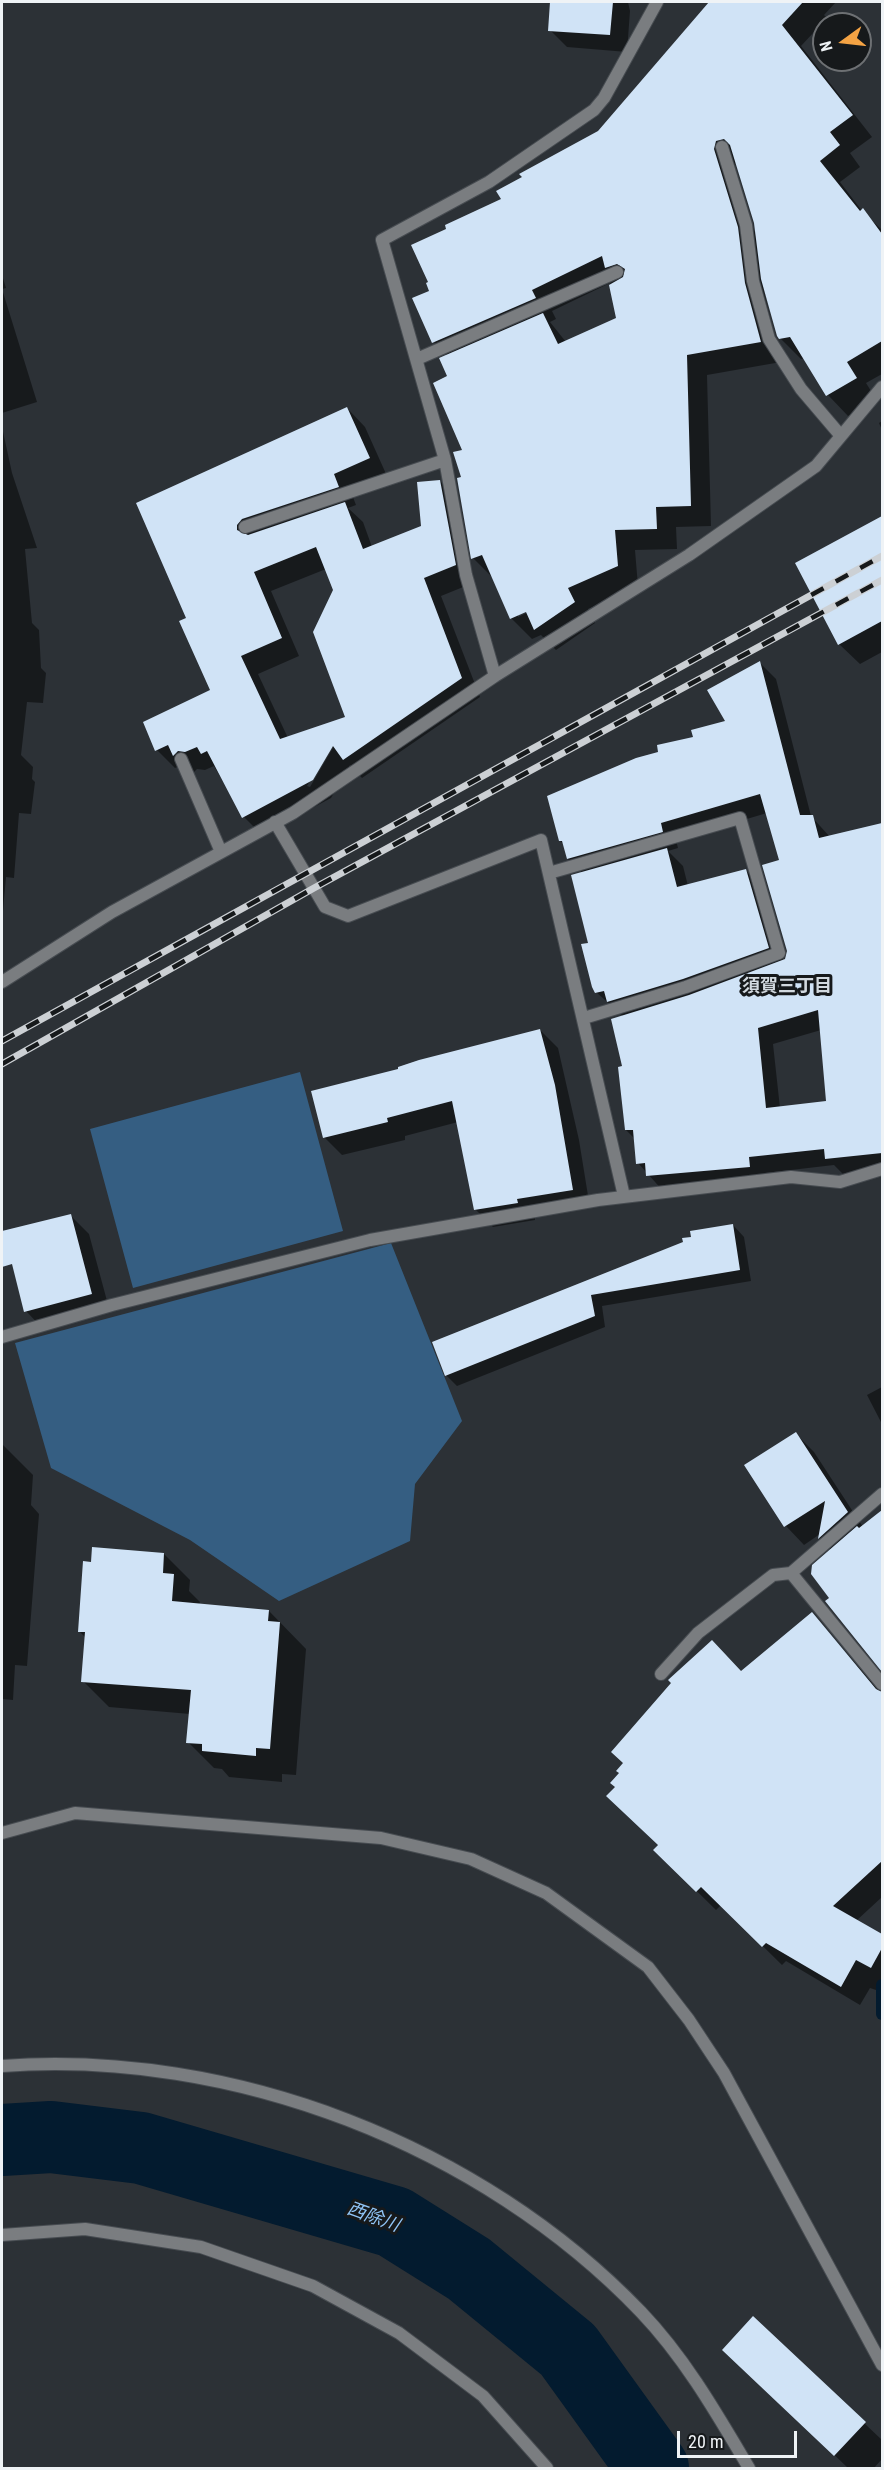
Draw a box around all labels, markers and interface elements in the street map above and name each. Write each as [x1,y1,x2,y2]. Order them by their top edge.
north arrow [812,12,872,72]
text: N [816,39,837,53]
district label: 須賀三丁目 [742,976,832,998]
water label: 西除川 [344,2199,402,2237]
scale bar [680,2419,800,2457]
text: 20 m [688,2431,723,2452]

